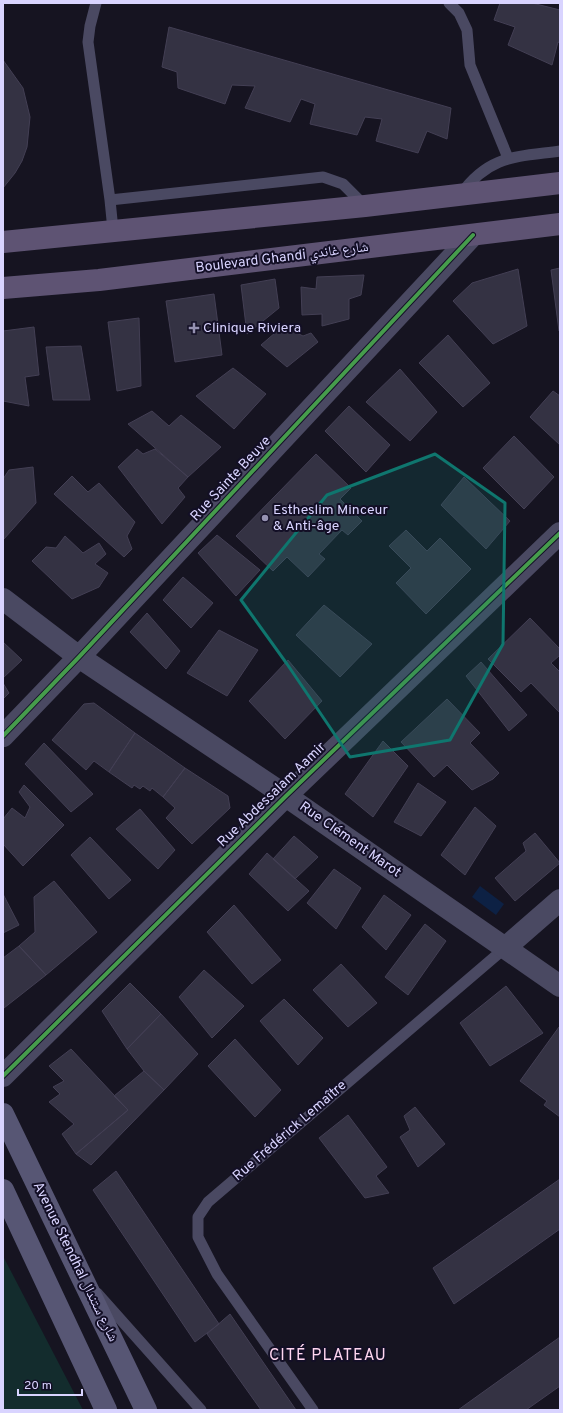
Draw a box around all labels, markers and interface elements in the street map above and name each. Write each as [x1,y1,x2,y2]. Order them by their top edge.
street label: Boulevard Ghandi شارع غاندي [195,239,370,279]
place label: Clinique Riviera [203,320,301,337]
marker: Clinique Riviera [188,322,200,334]
street label: Rue Sainte Beuve [187,433,275,525]
place label: Estheslim Minceur & Anti-âge [273,502,389,535]
marker: Estheslim Minceur & Anti-âge [260,513,270,523]
street label: Rue Abdessalam Aamir [214,738,330,851]
street label: Rue Clément Marot [296,798,404,882]
street label: Rue Frédérick Lemaître [230,1077,350,1185]
street label: Avenue Stendhal شارع ستندال [29,1179,121,1345]
district label: CITÉ PLATEAU [269,1344,387,1366]
scale bar [18,1371,82,1397]
text: 20 m [24,1378,52,1394]

